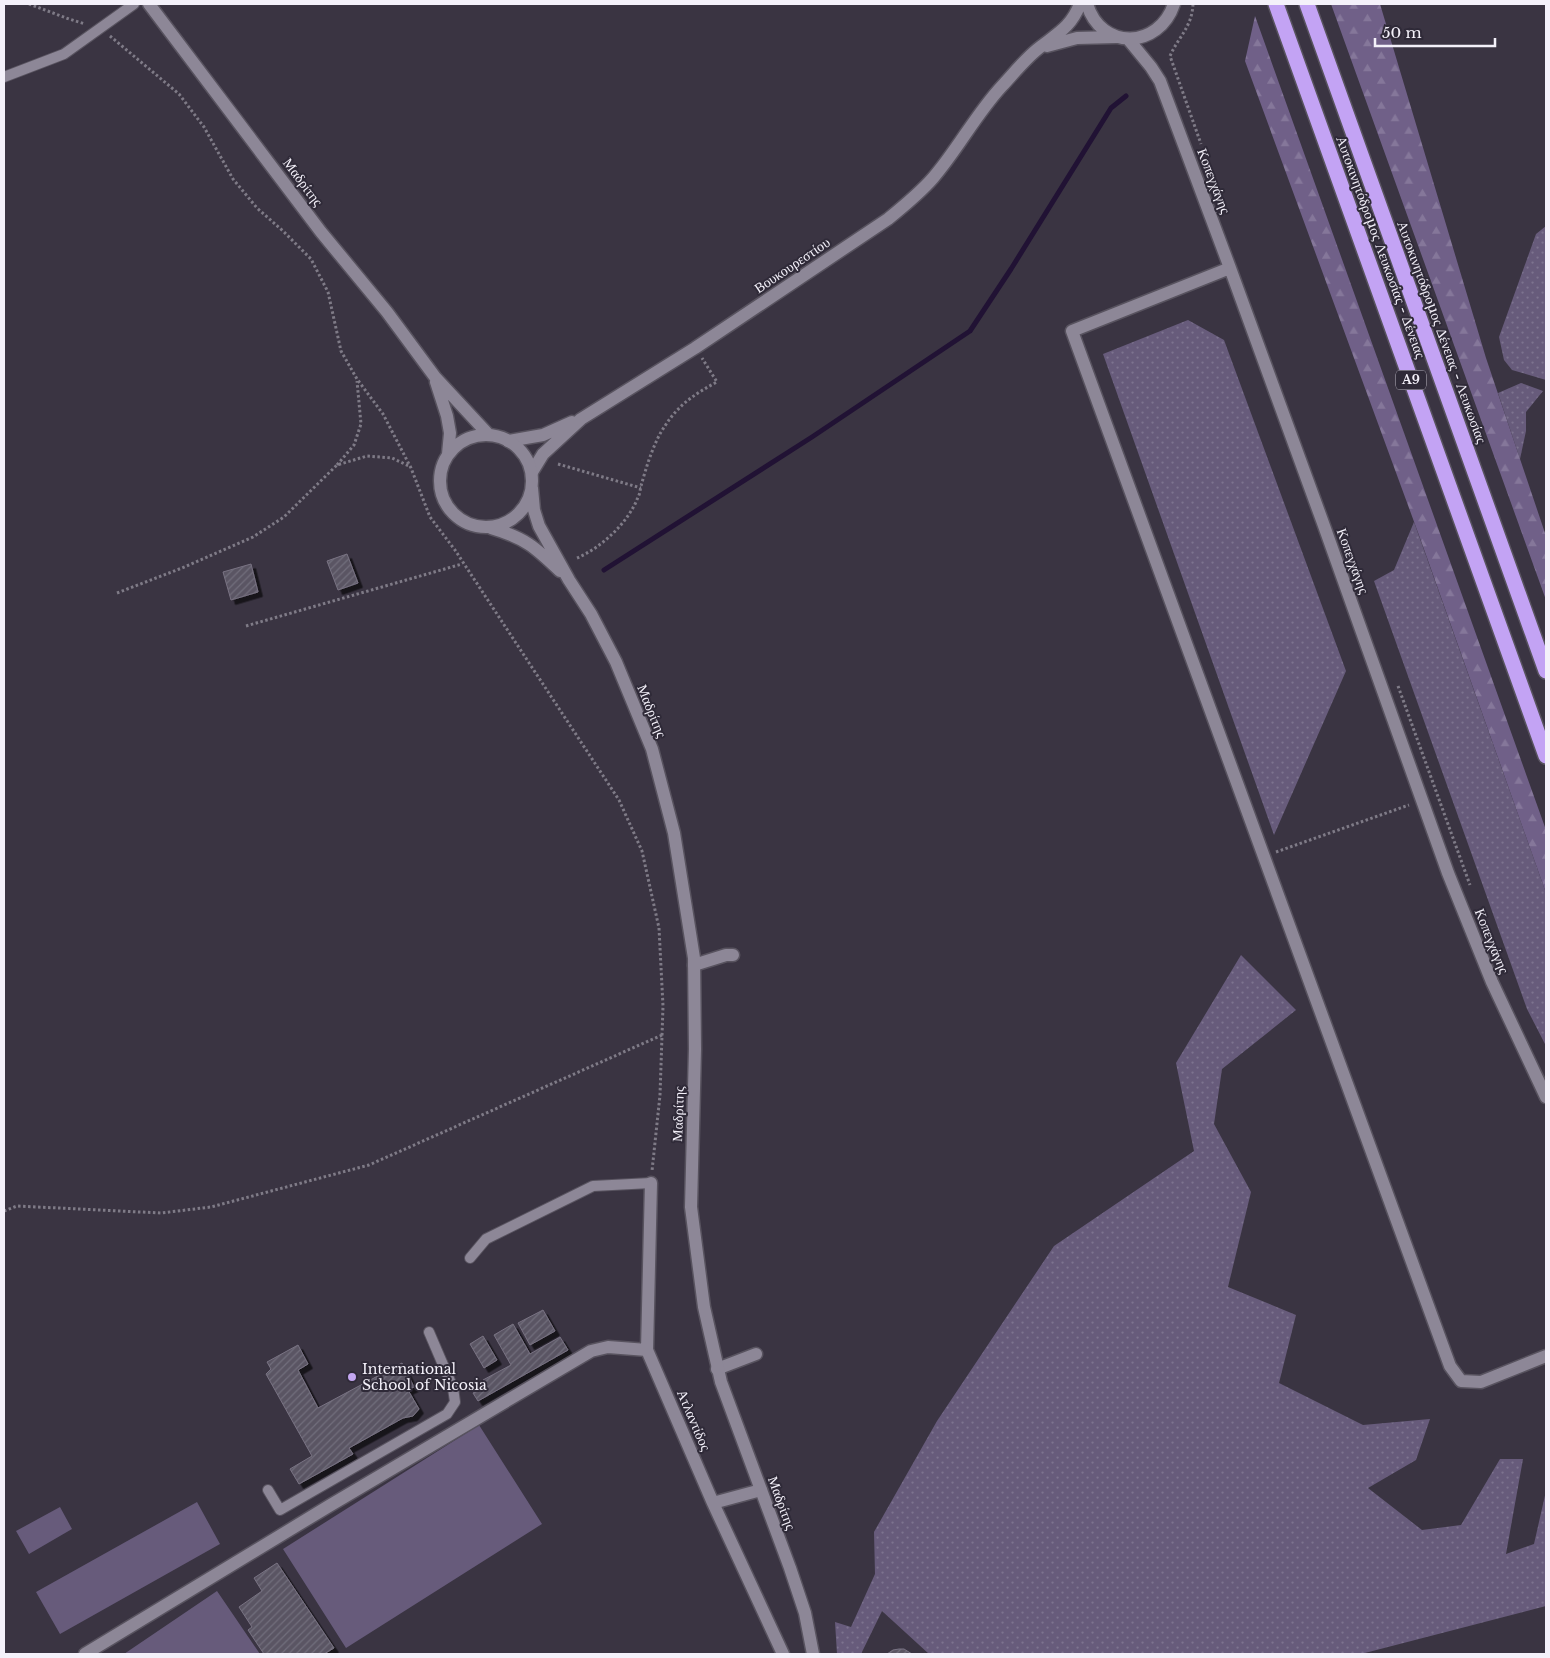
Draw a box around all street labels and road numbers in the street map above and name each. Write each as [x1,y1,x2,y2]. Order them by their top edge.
street label: Αυτοκινητόδρομος Λευκωσίας - Δένειας [1332,133,1430,361]
street label: Κοπεγχάγης [1193,146,1235,217]
street label: Μαδρίτης [279,154,327,210]
street label: Αυτοκινητόδρομος Δένειας - Λευκωσίας [1393,218,1491,446]
street label: Βουκουρεστίου [751,233,833,297]
road number: A9 [1396,370,1426,390]
street label: Κοπεγχάγης [1333,526,1373,597]
street label: Μαδρίτης [633,682,671,741]
street label: Κοπεγχάγης [1471,906,1513,977]
street label: Μαδρίτης [668,1085,688,1142]
street label: Ατλαντίδος [673,1387,715,1454]
street label: Μαδρίτης [764,1474,800,1533]

